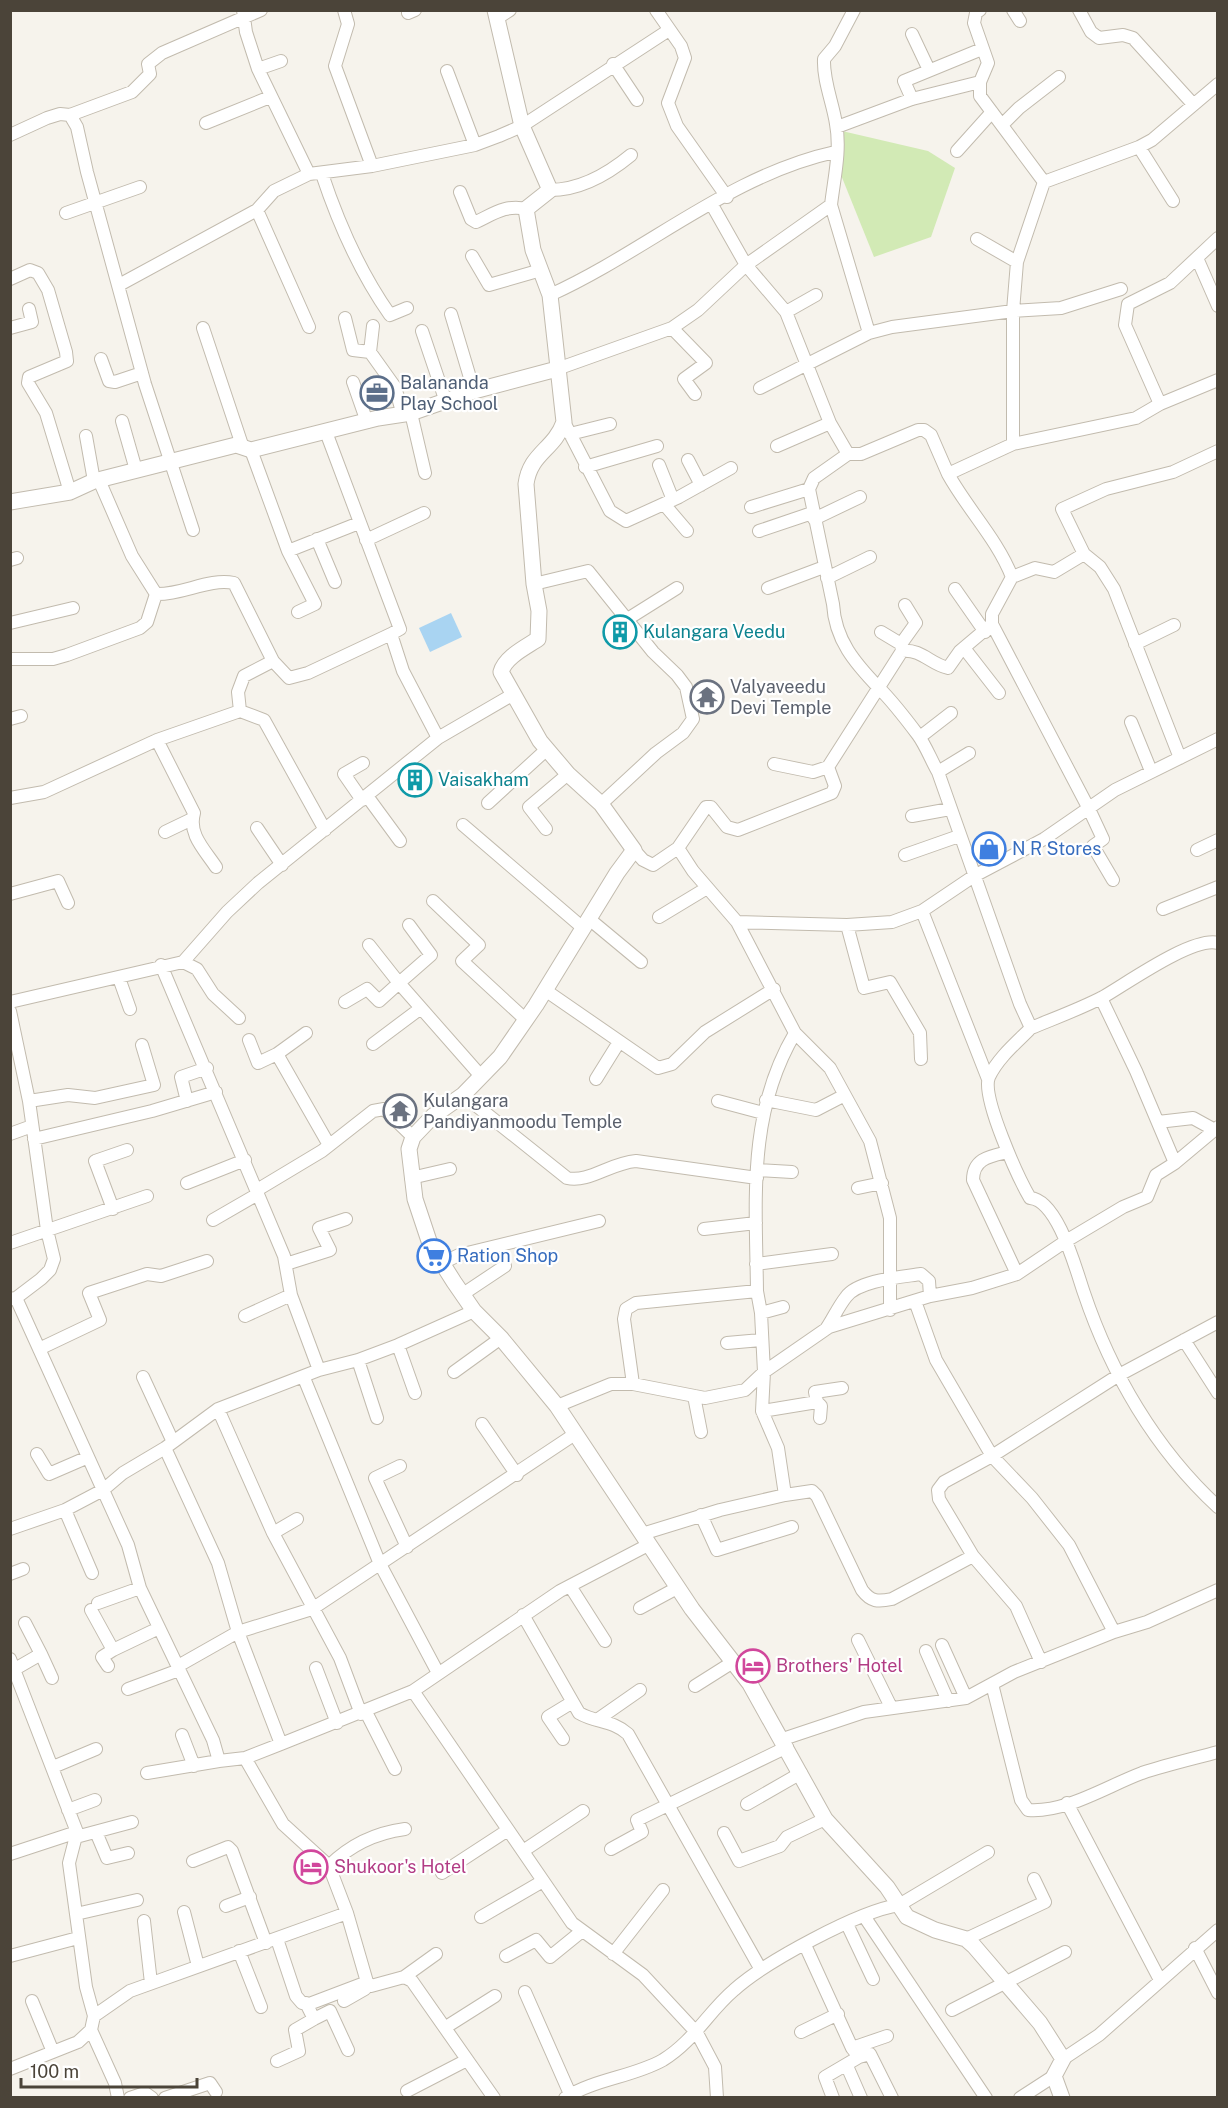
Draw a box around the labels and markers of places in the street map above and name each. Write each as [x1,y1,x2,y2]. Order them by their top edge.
place label: Balananda Play School [400,372,498,414]
office icon: Balananda Play School [359,375,395,411]
building icon: Kulangara Veedu [602,614,638,650]
place label: Kulangara Veedu [643,621,785,642]
place label: Valyaveedu Devi Temple [730,676,832,718]
temple icon: Valyaveedu Devi Temple [689,679,725,715]
building icon: Vaisakham [397,762,433,798]
place label: Vaisakham [438,769,529,790]
shop icon: N R Stores [971,831,1007,867]
place label: N R Stores [1012,838,1101,859]
place label: Kulangara Pandiyanmoodu Temple [423,1090,622,1132]
temple icon: Kulangara Pandiyanmoodu Temple [382,1093,418,1129]
supermarket icon: Ration Shop [416,1238,452,1274]
place label: Ration Shop [457,1245,558,1266]
hotel icon: Brothers' Hotel [735,1648,771,1684]
place label: Brothers' Hotel [776,1655,903,1676]
hotel icon: Shukoor's Hotel [293,1849,329,1885]
place label: Shukoor's Hotel [334,1856,467,1877]

